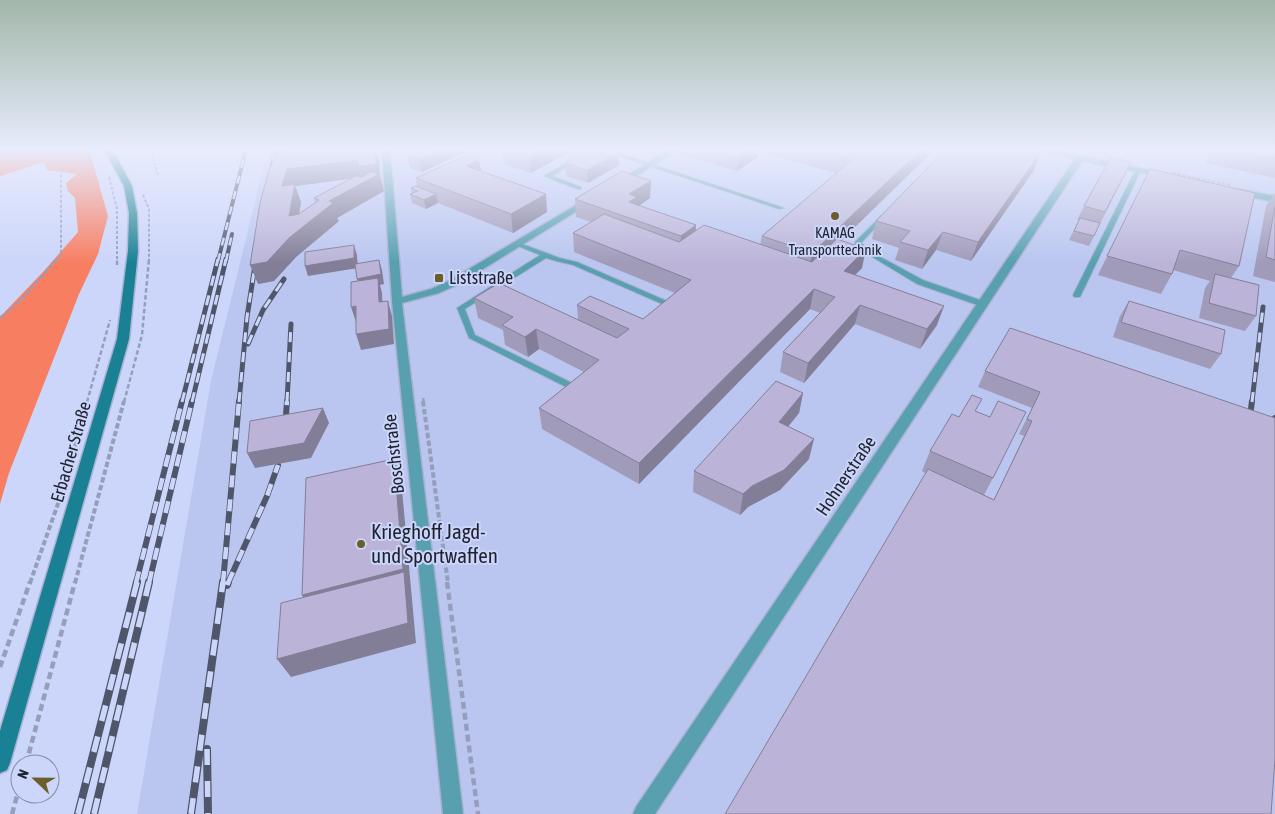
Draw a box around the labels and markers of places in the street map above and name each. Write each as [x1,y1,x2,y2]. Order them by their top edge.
marker: KAMAG Transporttechnik [829,210,841,222]
place label: KAMAG Transporttechnik [788,224,882,258]
place label: Liststraße [449,267,513,288]
marker: Liststraße [433,272,445,284]
place label: Krieghoff Jagd- und Sportwaffen [371,519,498,567]
marker: Krieghoff Jagd- und Sportwaffen [355,538,367,550]

